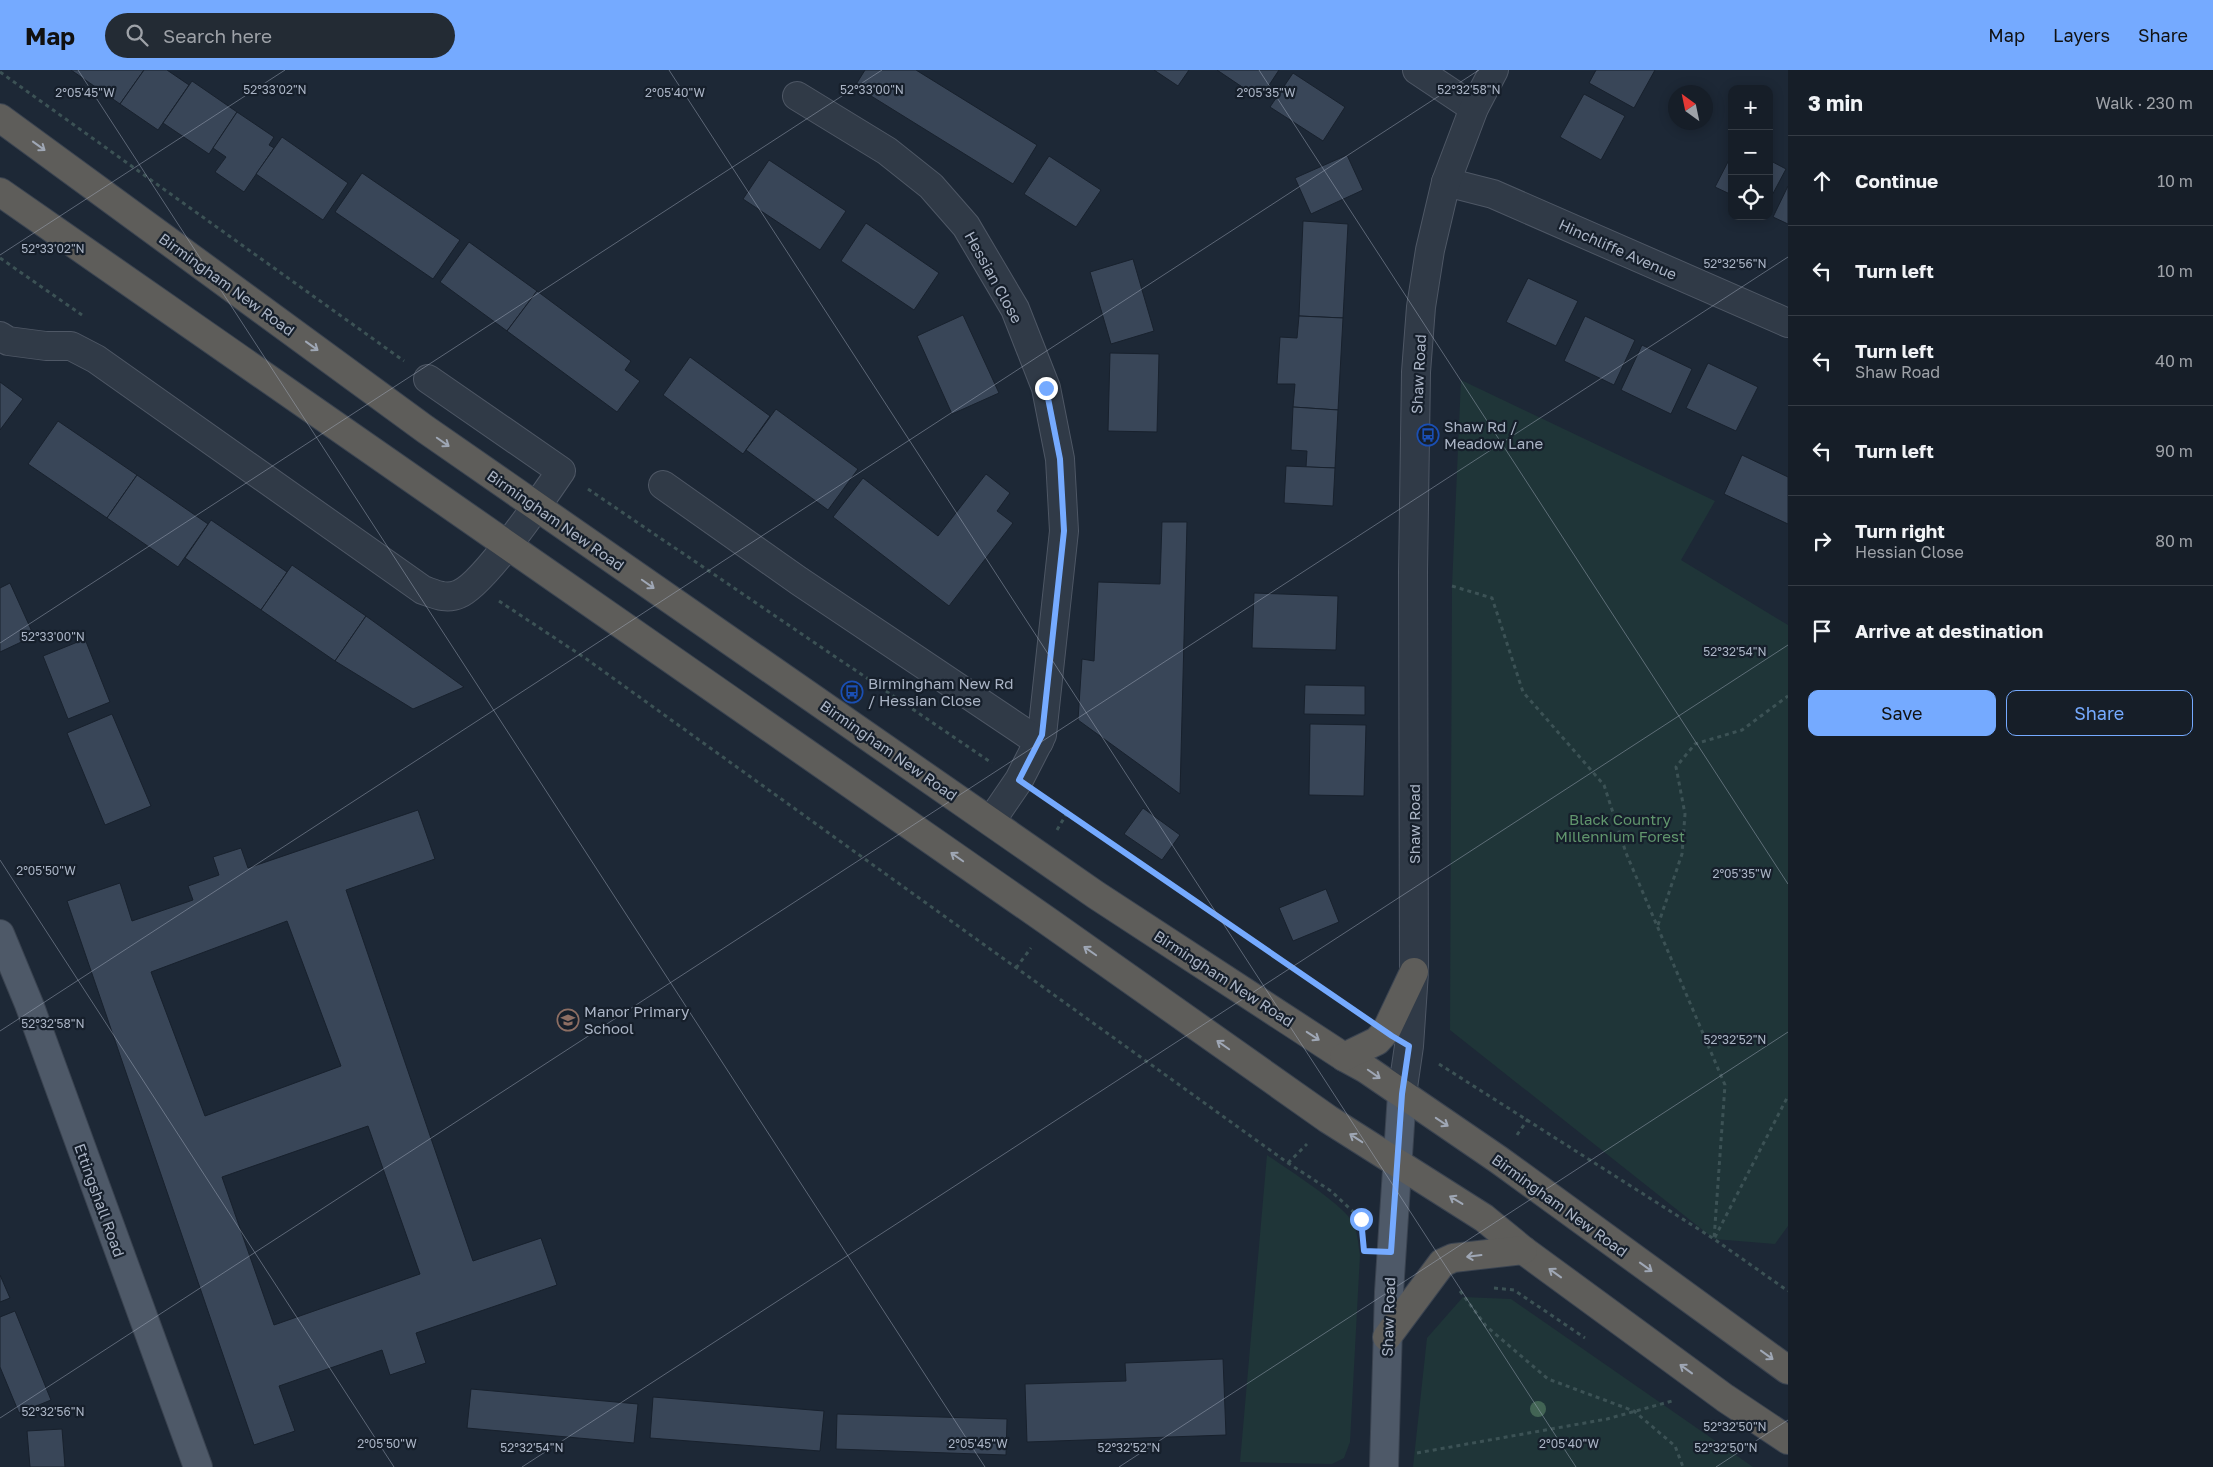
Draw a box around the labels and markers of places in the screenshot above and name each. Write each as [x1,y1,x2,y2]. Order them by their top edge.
place label: Shaw Rd / Meadow Lane [1444,417,1543,452]
bus stop icon: Shaw Rd / Meadow Lane [1416,423,1440,447]
place label: Birmingham New Rd / Hessian Close [868,674,1014,709]
bus stop icon: Birmingham New Rd / Hessian Close [840,680,864,704]
place label: Manor Primary School [584,1002,690,1037]
school or university icon: Manor Primary School [556,1008,580,1032]

